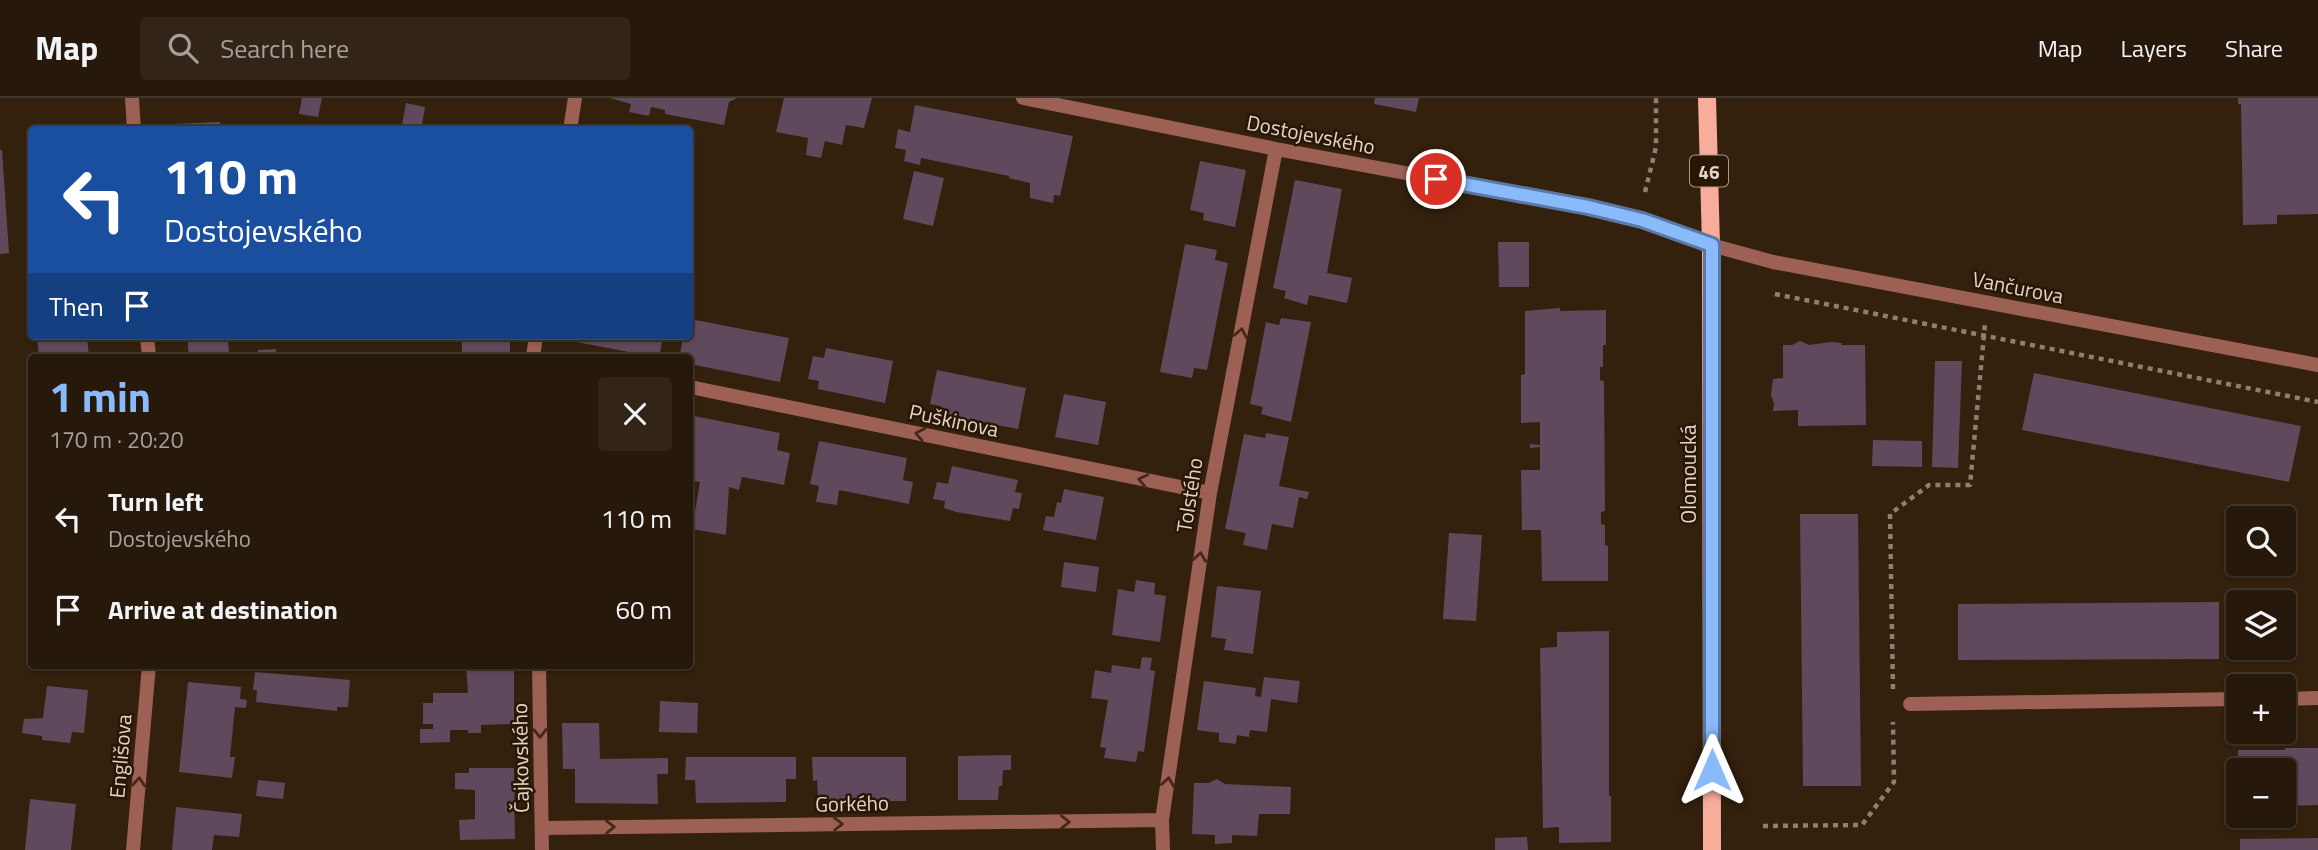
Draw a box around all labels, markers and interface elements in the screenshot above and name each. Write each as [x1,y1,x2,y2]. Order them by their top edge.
search box [140,17,630,80]
text: Map [35,23,98,73]
icon: search [164,29,202,67]
text: Search here [220,29,349,68]
text: Map [2038,30,2083,66]
text: Layers [2121,30,2187,66]
text: Share [2225,30,2283,66]
street label: Dostojevského [1244,106,1378,162]
text: 110 m [164,138,298,213]
pin [1406,149,1466,209]
icon: left [49,154,140,245]
road number: 46 [1690,156,1728,186]
icon: arrive [1417,160,1455,198]
text: Dostojevského [164,206,363,254]
street label: Vančurova [1970,263,2067,312]
text: Then [49,287,104,326]
icon: arrive [118,287,156,325]
one-way arrow [1232,327,1247,339]
text: 1 min [49,364,151,428]
button: close [598,377,672,451]
street label: Puškinova [906,395,1002,445]
text: 170 m · 20:20 [49,422,184,457]
street label: Olomoucká [1672,424,1704,524]
one-way arrow [914,428,926,443]
street label: Tolstého [1167,455,1211,535]
one-way arrow [1137,473,1149,488]
text: Turn left [108,482,203,521]
text: 110 m [601,499,672,538]
icon: left [49,500,87,538]
map controls [2226,506,2296,828]
button: search [2226,506,2296,576]
text: Dostojevského [108,521,251,556]
one-way arrow [1193,551,1208,563]
text: Arrive at destination [108,590,338,629]
text: 60 m [615,590,672,629]
button: layers [2226,590,2296,660]
icon: arrive [49,591,87,629]
button: + [2226,674,2296,744]
street label: Čajkovského [503,703,537,813]
street label: Englišova [100,712,140,799]
one-way arrow [532,728,548,739]
position arrow [1675,733,1749,807]
button: − [2226,758,2296,828]
one-way arrow [131,776,146,787]
one-way arrow [1160,776,1175,788]
street label: Gorkého [815,786,889,820]
one-way arrow [1060,814,1071,829]
one-way arrow [832,817,843,832]
one-way arrow [605,820,616,835]

